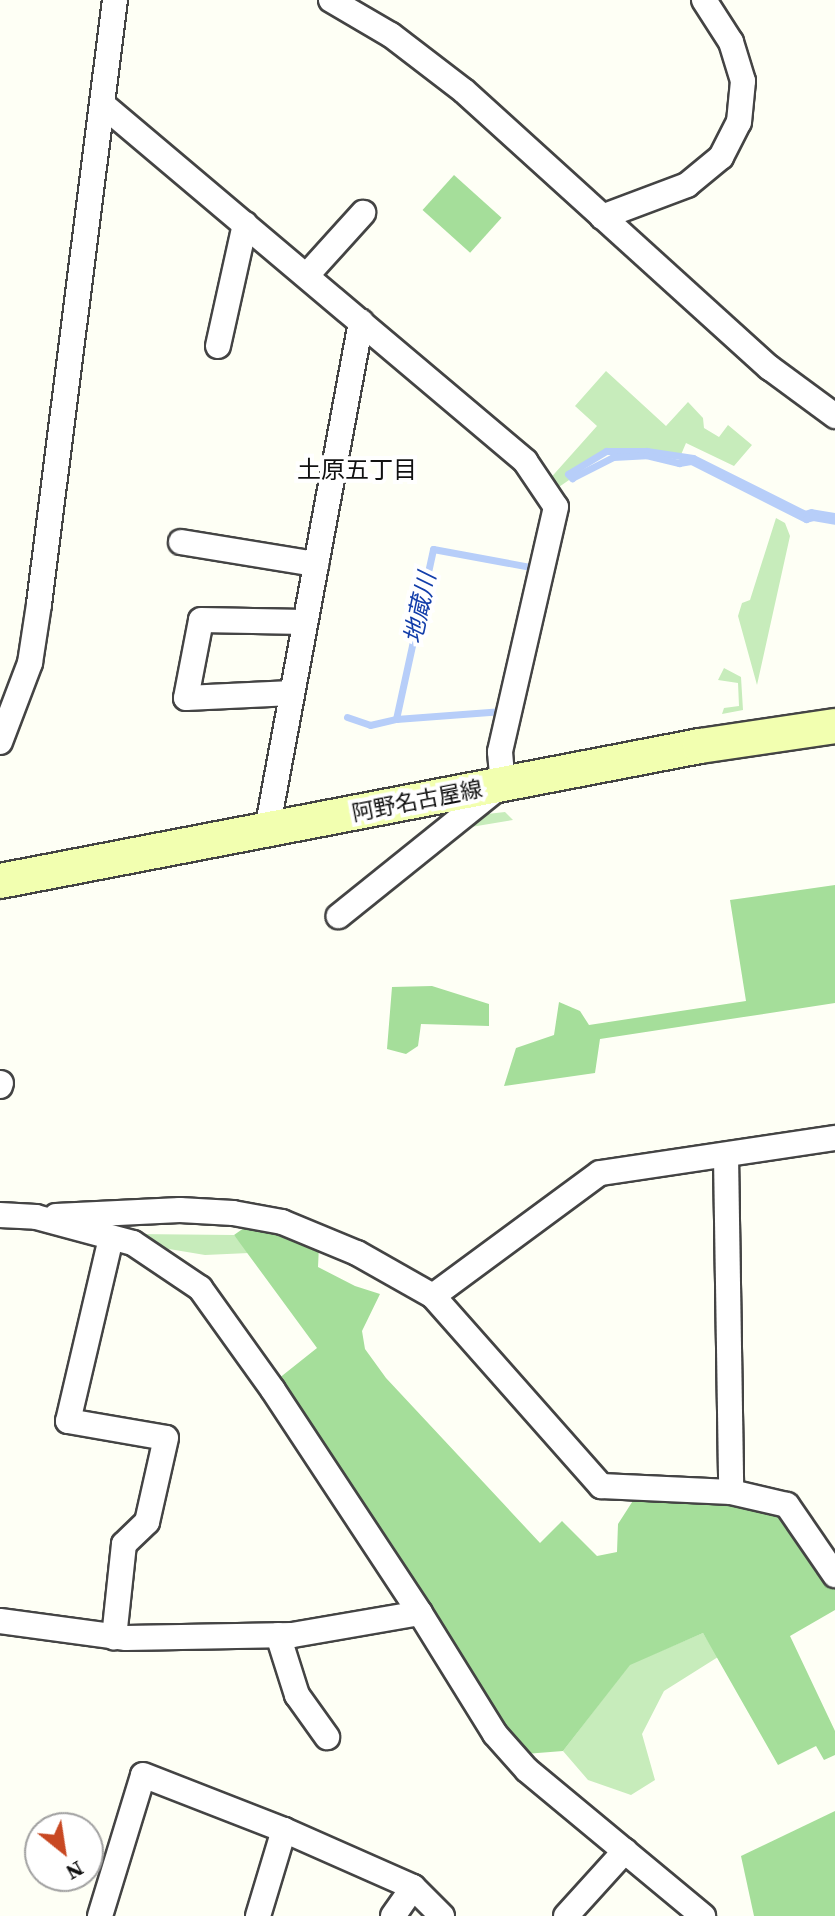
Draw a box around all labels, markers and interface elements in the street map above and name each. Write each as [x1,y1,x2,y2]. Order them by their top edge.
district label: 土原五丁目 [297,456,417,484]
water label: 地蔵川 [398,570,442,646]
street label: 阿野名古屋線 [350,775,484,827]
north arrow [24,1812,104,1892]
text: N [61,1854,89,1888]

